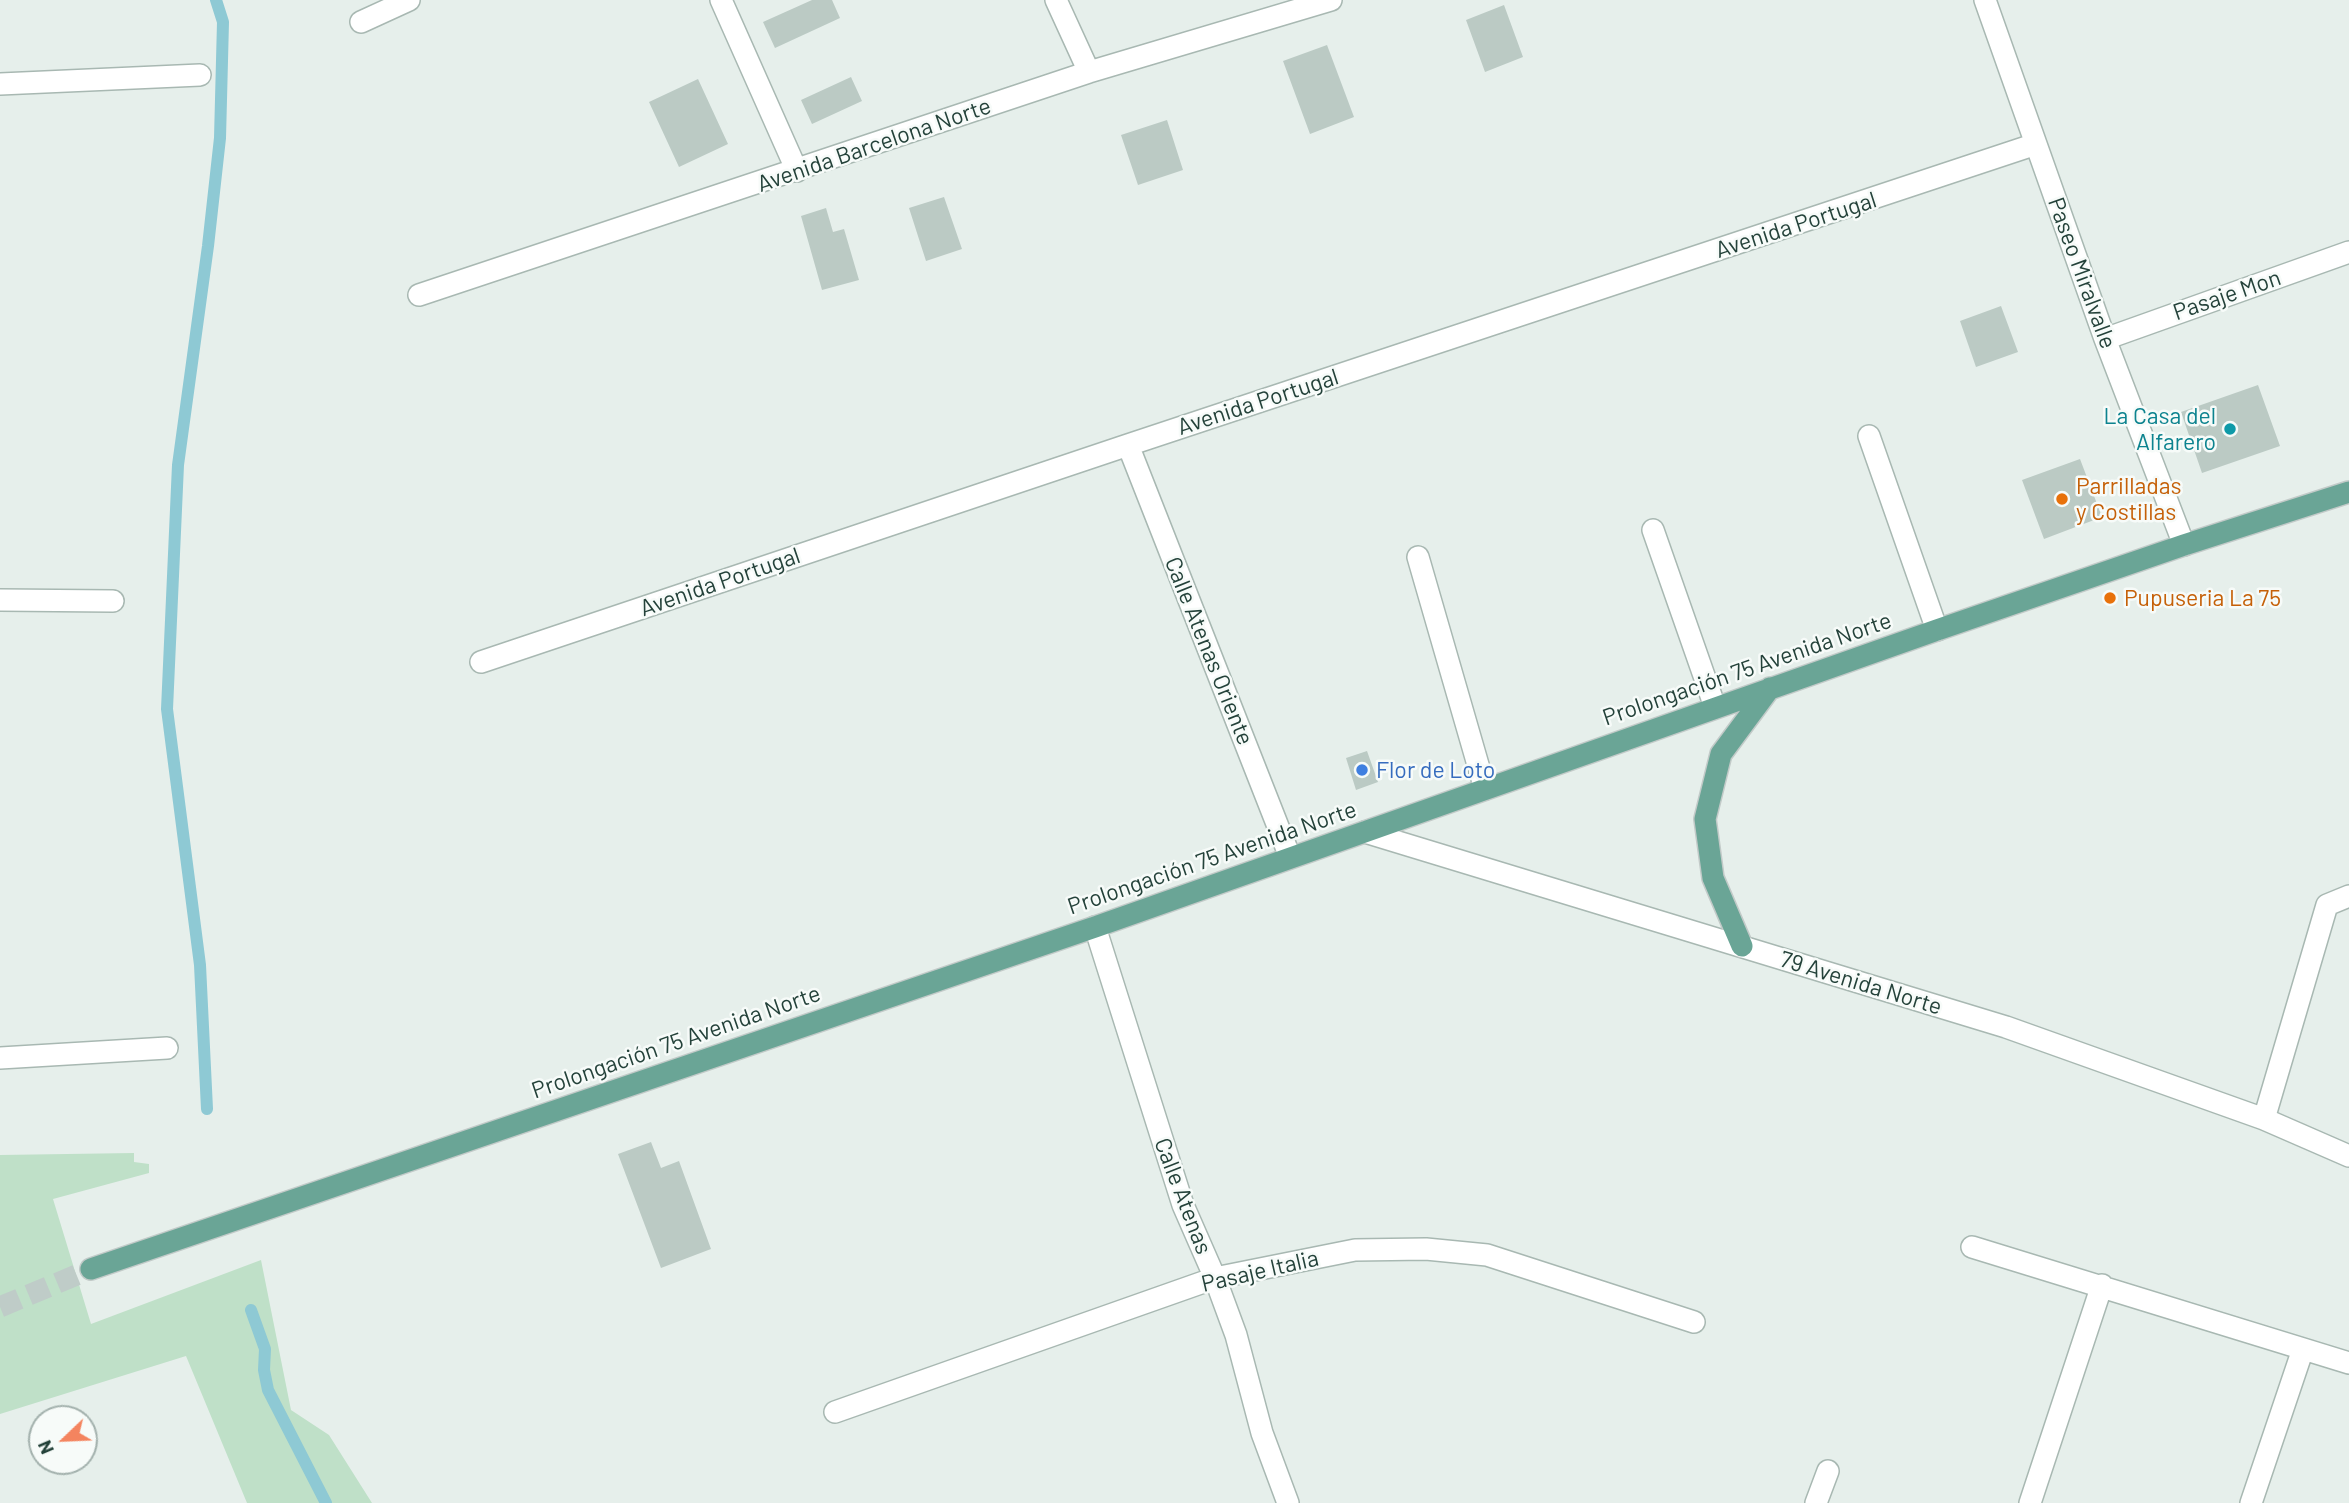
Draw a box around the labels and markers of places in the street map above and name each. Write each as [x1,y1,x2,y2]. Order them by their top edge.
place label: La Casa del Alfarero [2104,402,2216,456]
marker: La Casa del Alfarero [2222,421,2238,437]
place label: Parrilladas y Costillas [2076,472,2182,526]
marker: Parrilladas y Costillas [2054,491,2070,507]
place label: Pupuseria La 75 [2124,584,2281,612]
marker: Pupuseria La 75 [2102,590,2118,606]
place label: Flor de Loto [1376,756,1495,784]
marker: Flor de Loto [1354,762,1370,778]

